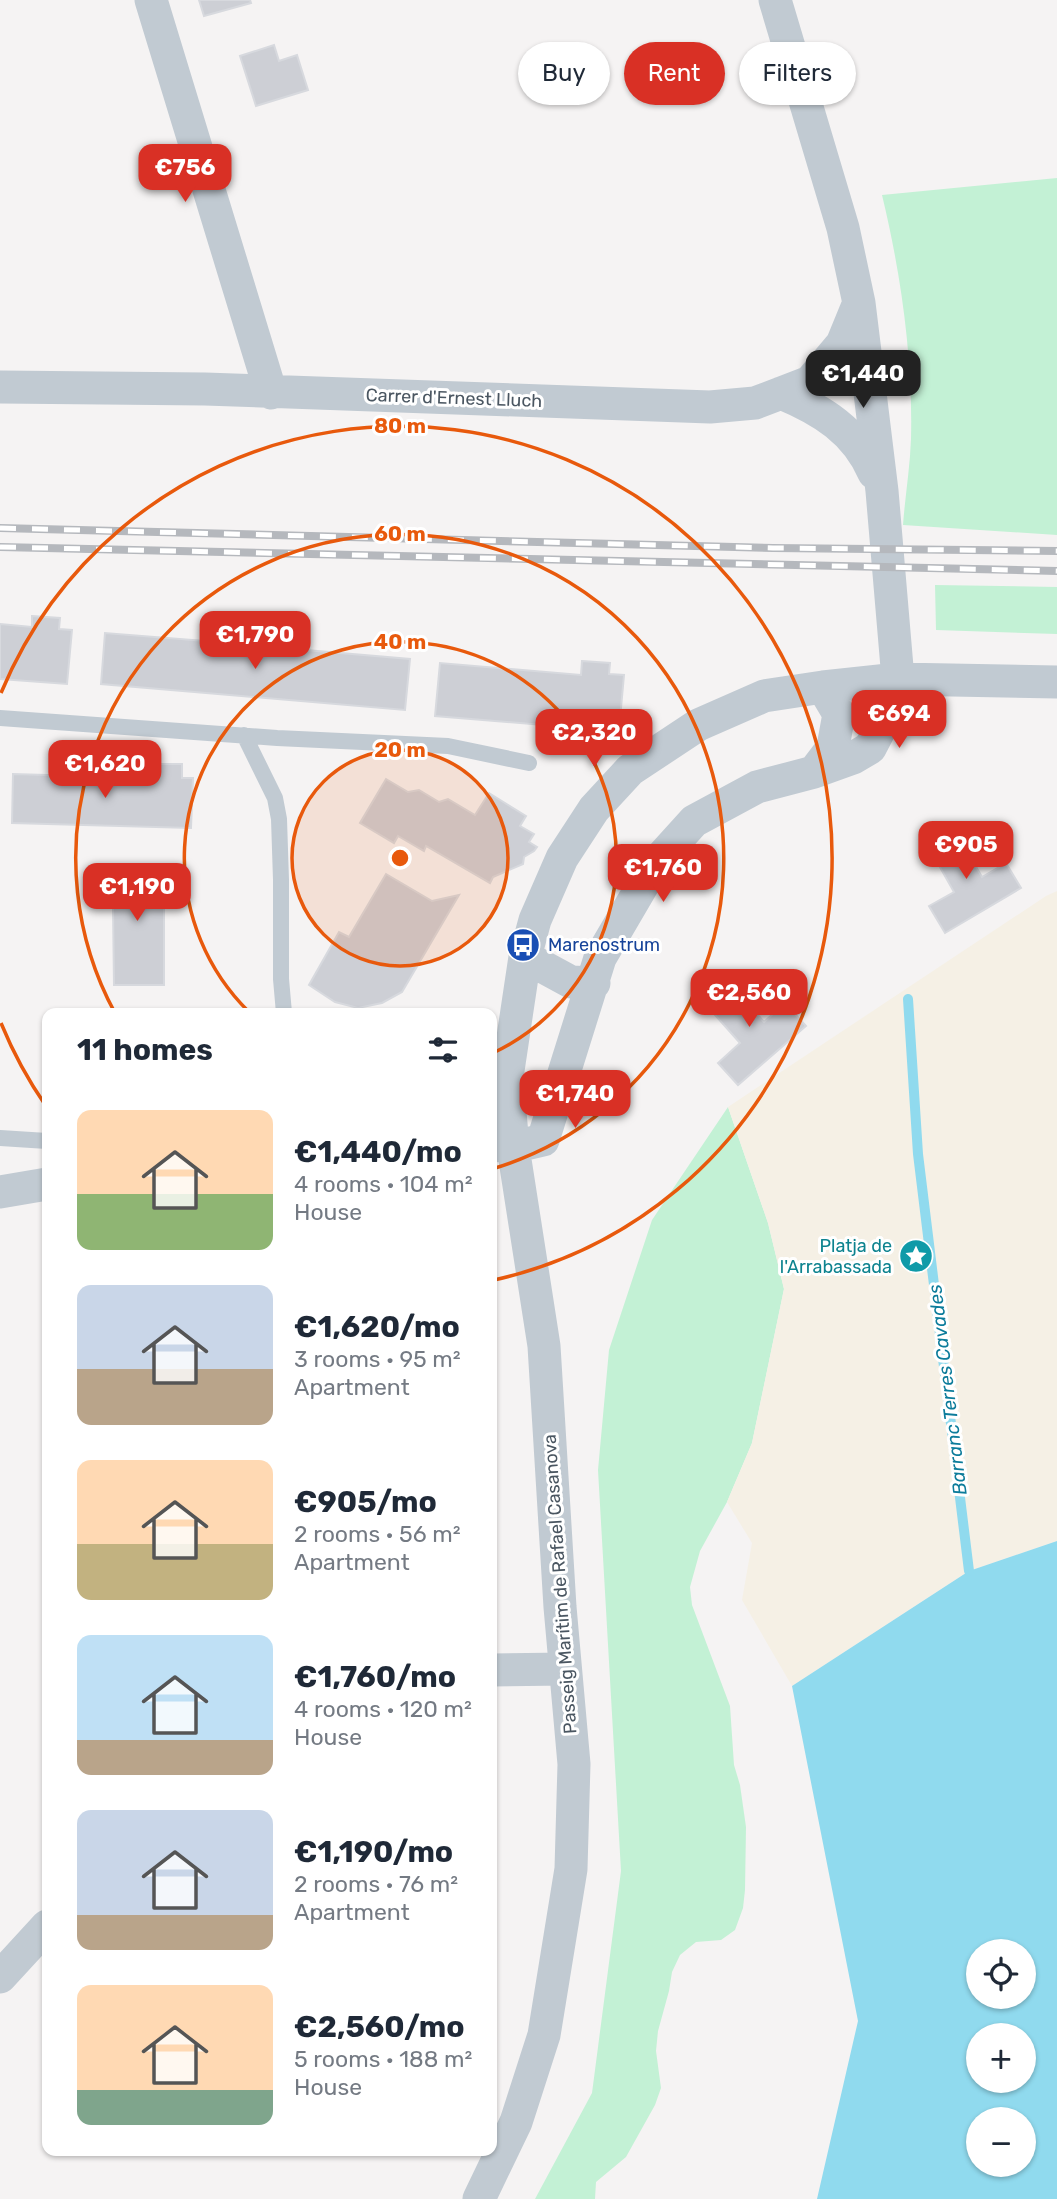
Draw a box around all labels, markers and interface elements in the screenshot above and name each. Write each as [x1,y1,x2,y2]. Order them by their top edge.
chip: Buy [518,42,610,105]
chip: Rent [624,42,725,105]
chip: Filters [739,42,856,105]
pin: €756 [144,144,226,204]
text: €756 [154,153,216,181]
pin: €1,440 [806,350,920,410]
text: €1,440 [822,359,904,387]
street label: Carrer d'Ernest Lluch [365,384,543,412]
text: 80 m [374,413,426,438]
text: 60 m [374,521,426,546]
pin: €1,790 [198,612,312,671]
text: €1,790 [216,620,294,648]
text: 40 m [374,629,426,654]
pin: €694 [858,690,940,750]
text: €694 [867,699,931,727]
pin: €2,320 [537,710,651,769]
text: €2,320 [551,718,637,746]
text: 20 m [374,737,426,762]
pin: €1,620 [48,740,162,800]
text: €1,620 [64,749,146,777]
pin: €905 [925,822,1007,881]
text: €905 [934,830,998,858]
pin: €1,760 [606,844,720,904]
centre of rings [388,846,412,870]
text: €1,760 [624,853,702,881]
pin: €1,190 [80,864,194,923]
text: €1,190 [99,872,175,900]
bus stop icon: Marenostrum [504,926,542,964]
place label: Marenostrum [548,934,660,956]
pin: €2,560 [692,970,806,1029]
text: €2,560 [707,978,791,1006]
icon: filters [424,1031,462,1069]
text: 11 homes [77,1032,213,1068]
pin: €1,740 [518,1070,632,1130]
text: €1,740 [536,1079,614,1107]
text: €1,440/mo [294,1134,462,1170]
icon: home [133,1138,217,1222]
text: 4 rooms · 104 m² [294,1170,473,1198]
text: House [294,1198,362,1226]
place label: Platja de l'Arrabassada [780,1235,892,1278]
place icon: Platja de l'Arrabassada [897,1237,935,1275]
water label: Barranc Terres Cavades [923,1283,972,1497]
text: €1,620/mo [294,1309,460,1345]
icon: home [133,1313,217,1397]
text: 3 rooms · 95 m² [294,1345,461,1373]
text: Apartment [294,1373,410,1401]
street label: Passeig Marítim de Rafael Casanova [539,1433,581,1735]
text: €905/mo [294,1484,437,1520]
icon: home [133,1488,217,1572]
text: 2 rooms · 56 m² [294,1520,461,1548]
text: Apartment [294,1548,410,1576]
text: €1,760/mo [294,1659,456,1695]
icon: home [133,1663,217,1747]
text: 4 rooms · 120 m² [294,1695,472,1723]
text: House [294,1723,362,1751]
text: €1,190/mo [294,1834,453,1870]
icon: home [133,1838,217,1922]
text: 2 rooms · 76 m² [294,1870,458,1898]
text: Apartment [294,1898,410,1926]
map controls [966,1939,1036,2177]
button: locate [966,1939,1036,2009]
text: €2,560/mo [294,2009,465,2045]
icon: home [133,2013,217,2097]
button: + [966,2023,1036,2093]
text: 5 rooms · 188 m² [294,2045,472,2073]
text: House [294,2073,362,2101]
button: − [966,2107,1036,2177]

